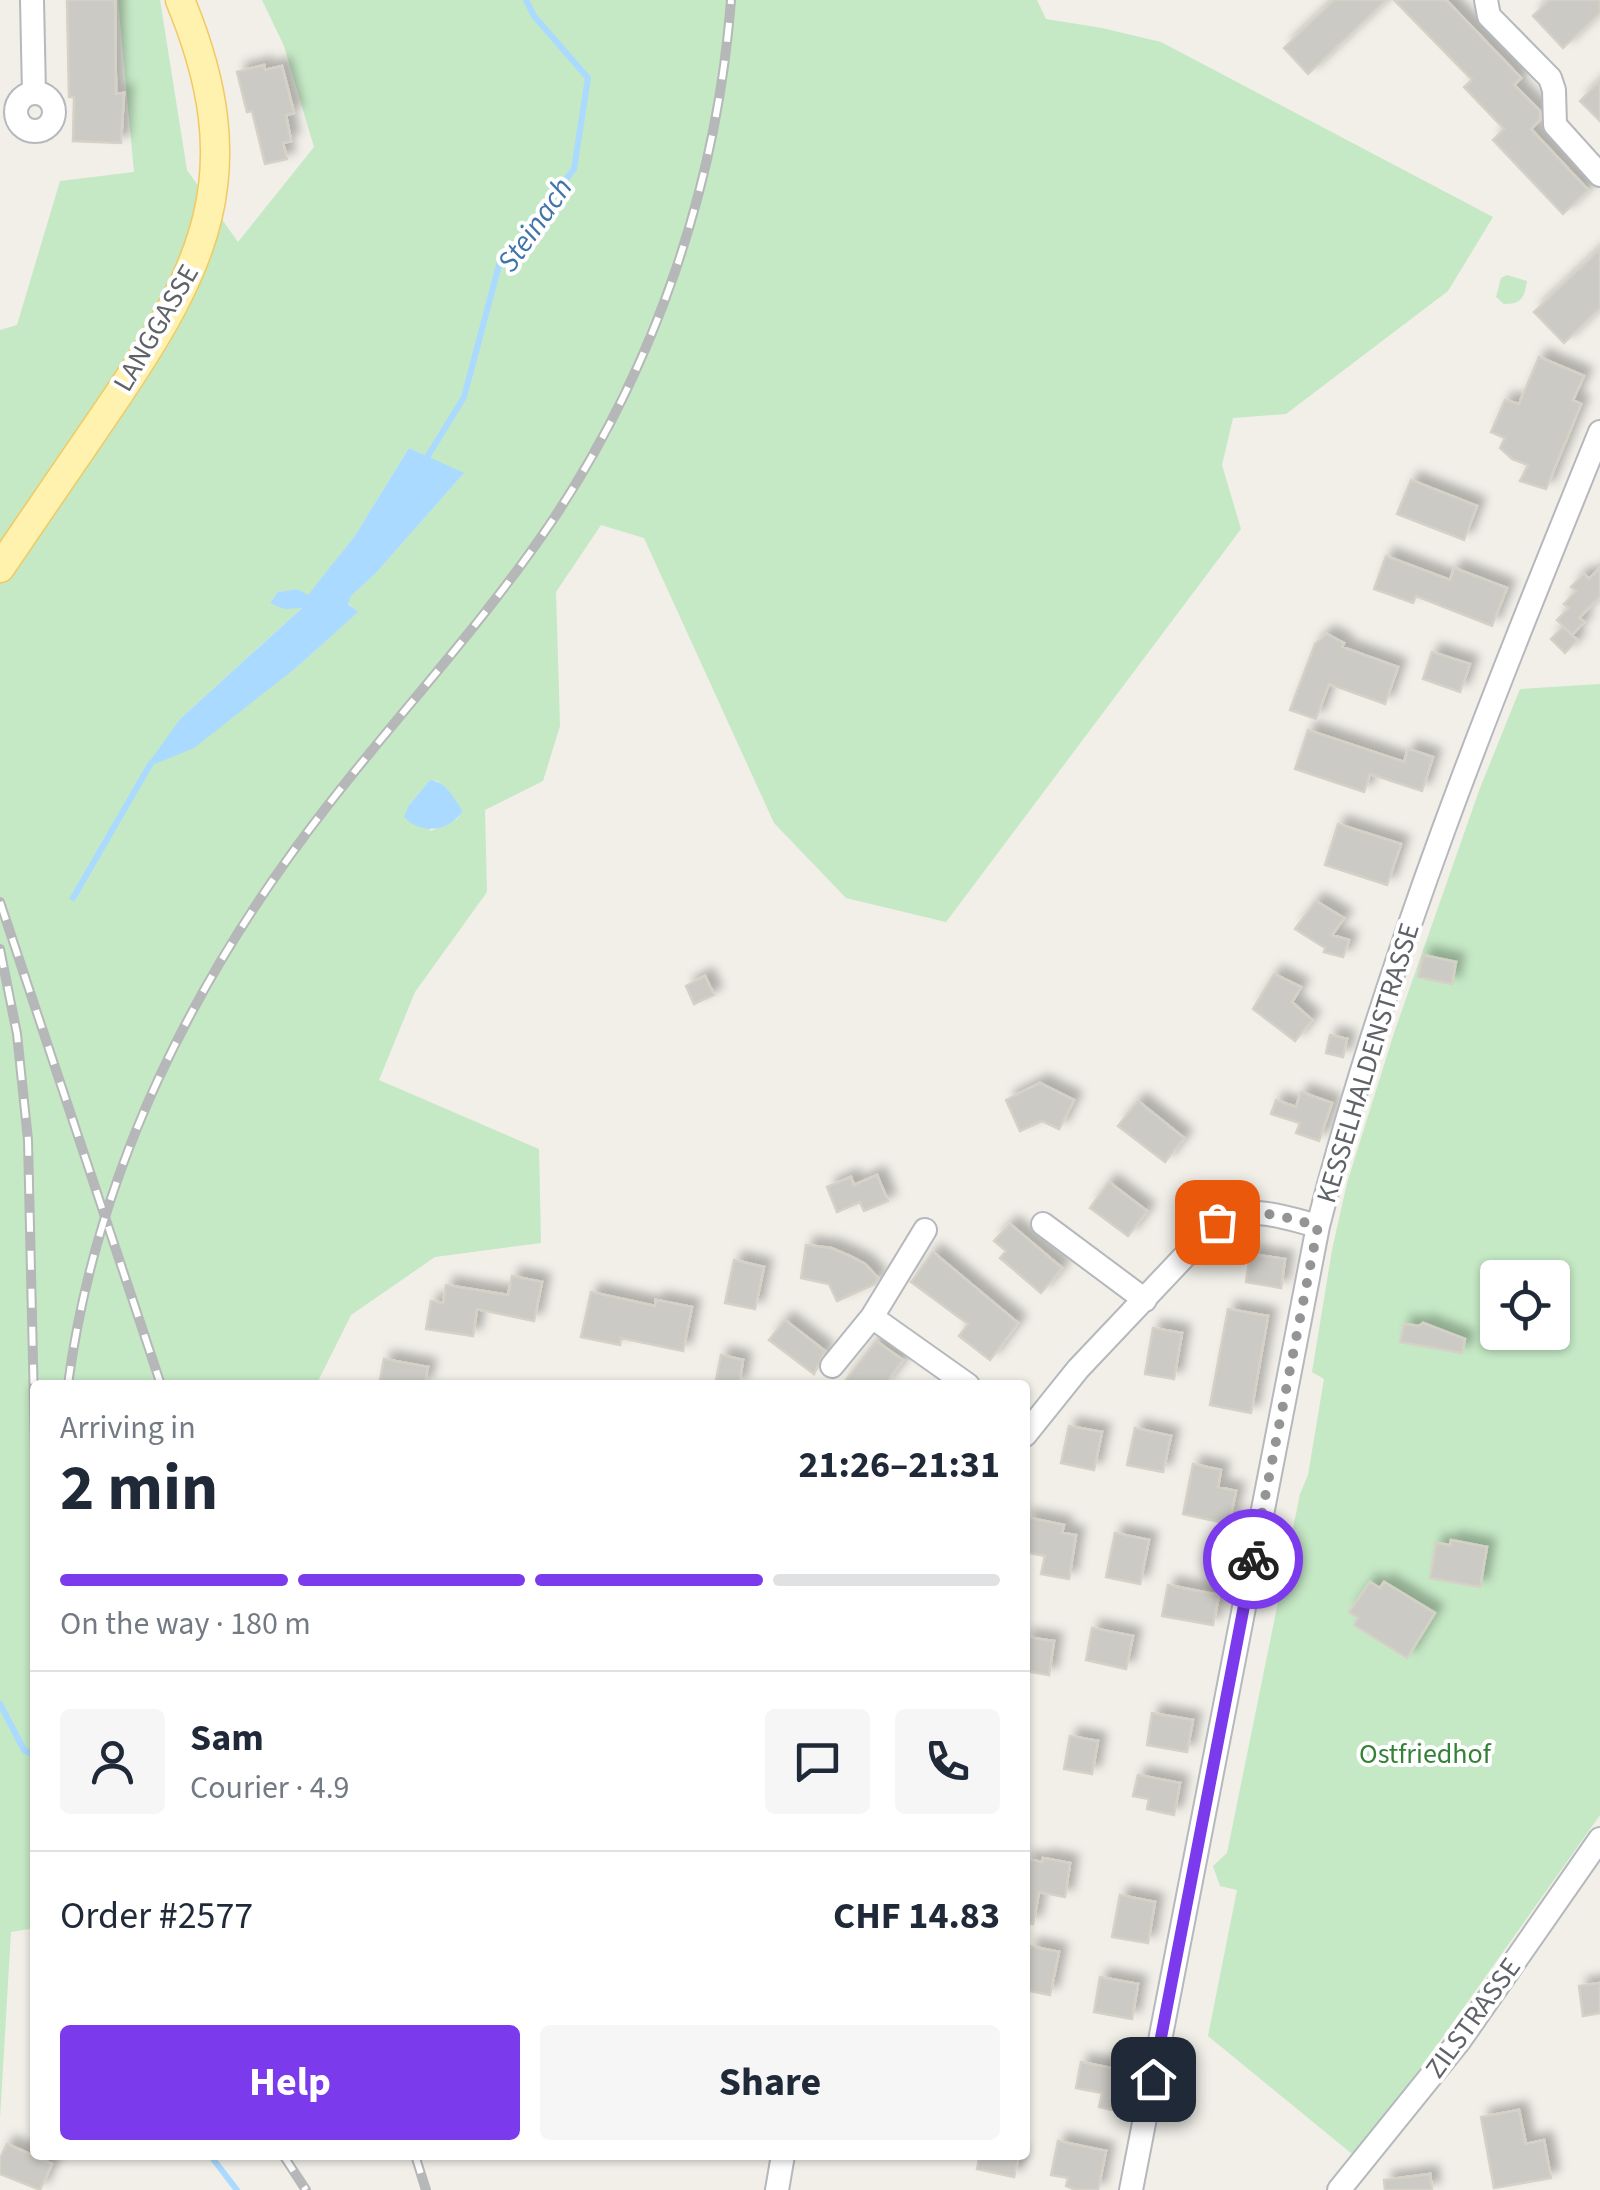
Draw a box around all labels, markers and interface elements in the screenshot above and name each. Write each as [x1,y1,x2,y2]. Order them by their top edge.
water label: Steinach [487,169,583,281]
street label: LANGGASSE [103,257,209,399]
street label: KESSELHALDENSTRASSE [1306,918,1430,1208]
pin [1175,1180,1260,1265]
icon: bag [1190,1195,1245,1250]
map controls [1480,1260,1570,1350]
button: locate [1480,1260,1570,1350]
text: Arriving in [60,1405,196,1451]
text: 21:26–21:31 [798,1438,1000,1492]
text: 2 min [60,1442,218,1535]
courier [1203,1509,1303,1609]
icon: bike [1226,1532,1281,1587]
text: On the way · 180 m [60,1601,311,1647]
button: person [60,1709,165,1814]
button: chat [765,1709,870,1814]
button: phone [895,1709,1000,1814]
text: Sam [190,1711,264,1765]
park label: Ostfriedhof [1359,1734,1492,1774]
text: Courier · 4.9 [190,1765,350,1811]
text: Order #2577 [60,1889,253,1943]
text: CHF 14.83 [833,1889,1000,1943]
street label: ZILSTRASSE [1416,1950,1530,2086]
button: Help [60,2025,520,2140]
button: Share [540,2025,1000,2140]
pin [1111,2037,1196,2122]
icon: home [1126,2052,1181,2107]

